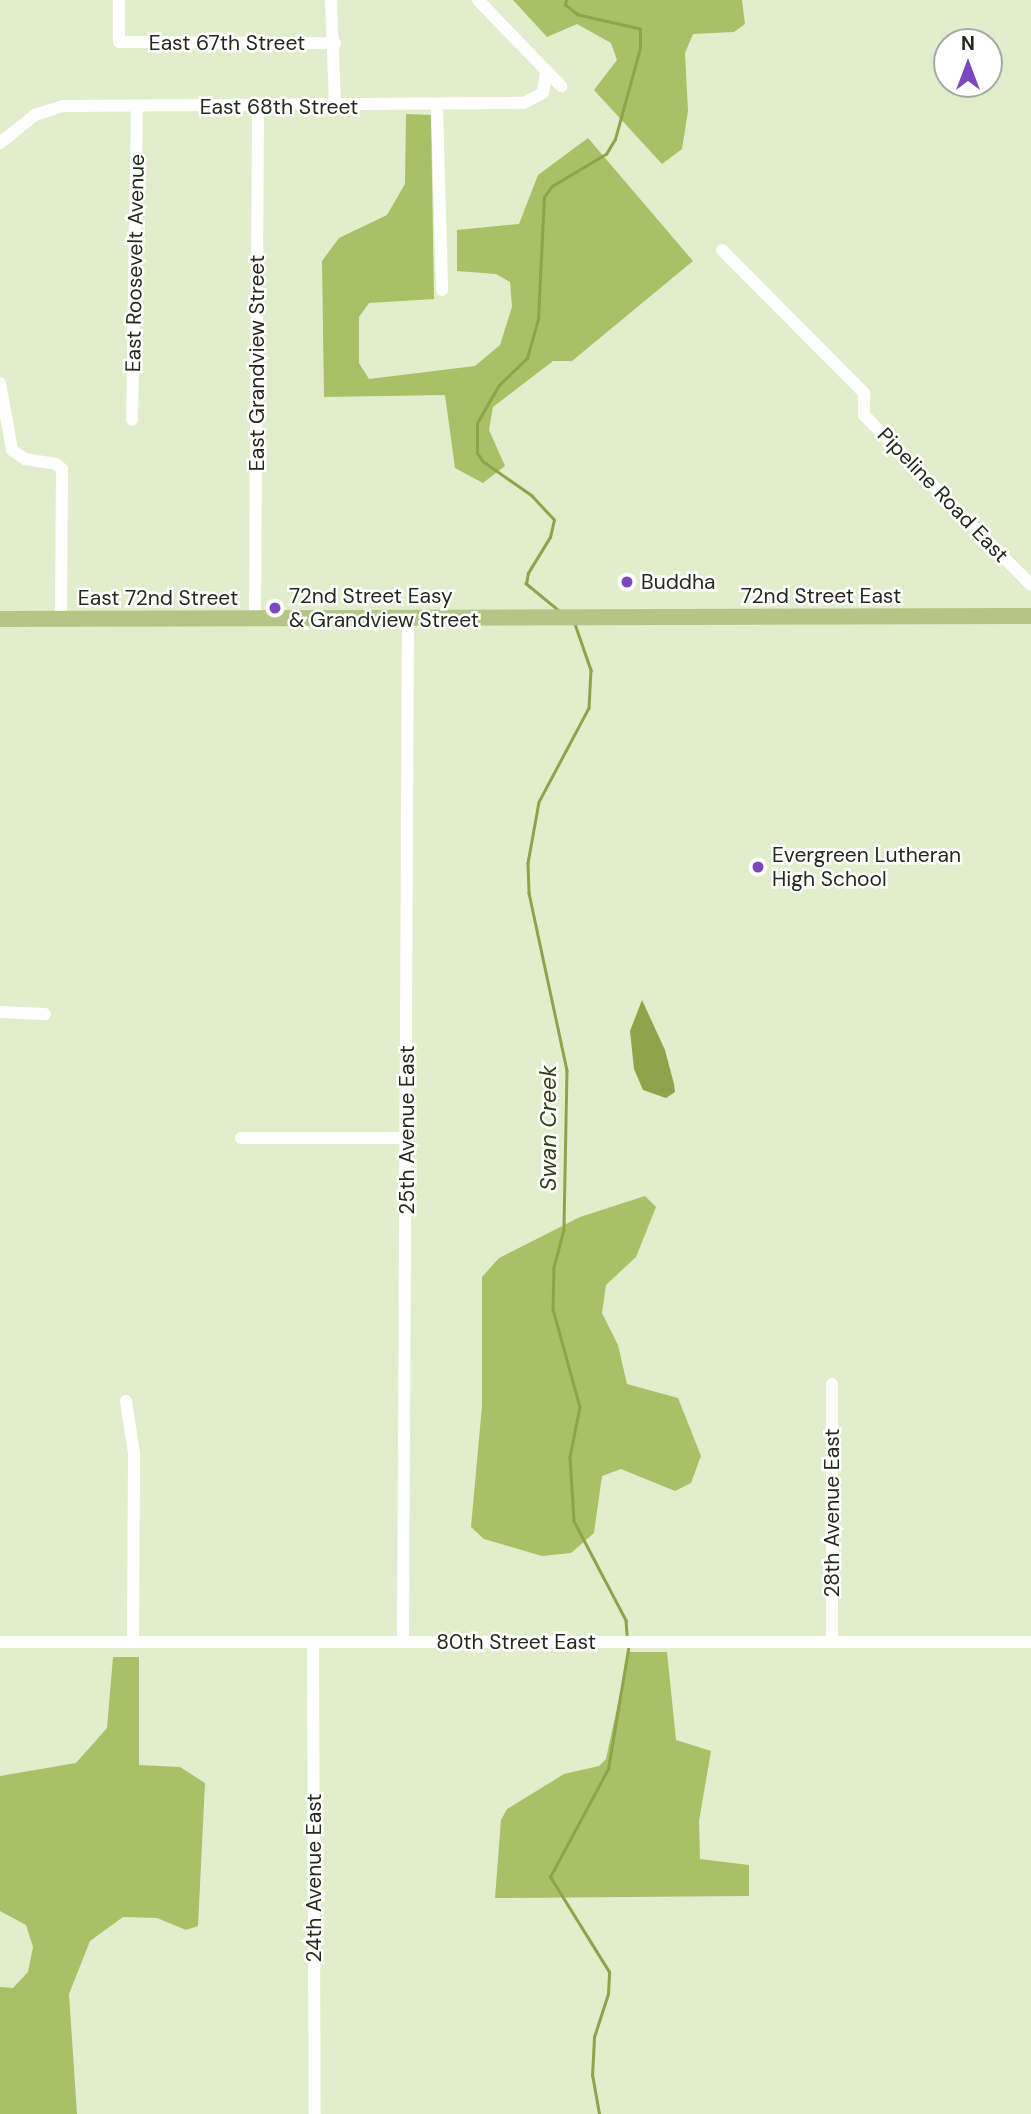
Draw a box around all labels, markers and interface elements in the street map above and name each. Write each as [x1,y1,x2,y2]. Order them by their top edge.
north arrow [933,28,1003,98]
street label: East 67th Street [149,30,305,56]
text: N [961,31,975,56]
street label: East 68th Street [200,94,358,120]
street label: East Roosevelt Avenue [120,154,150,372]
street label: East Grandview Street [244,255,270,471]
street label: Pipeline Road East [872,422,1014,568]
place label: Buddha [641,569,716,595]
marker: Buddha [619,574,635,590]
place label: 72nd Street Easy & Grandview Street [289,583,479,633]
street label: 72nd Street East [741,583,901,609]
street label: East 72nd Street [78,585,238,611]
marker: 72nd Street Easy & Grandview Street [267,600,283,616]
place label: Evergreen Lutheran High School [772,842,961,892]
marker: Evergreen Lutheran High School [750,859,766,875]
street label: 25th Avenue East [394,1045,420,1215]
water label: Swan Creek [534,1065,562,1191]
street label: 28th Avenue East [819,1429,845,1597]
street label: 80th Street East [436,1629,596,1655]
street label: 24th Avenue East [301,1794,327,1962]

